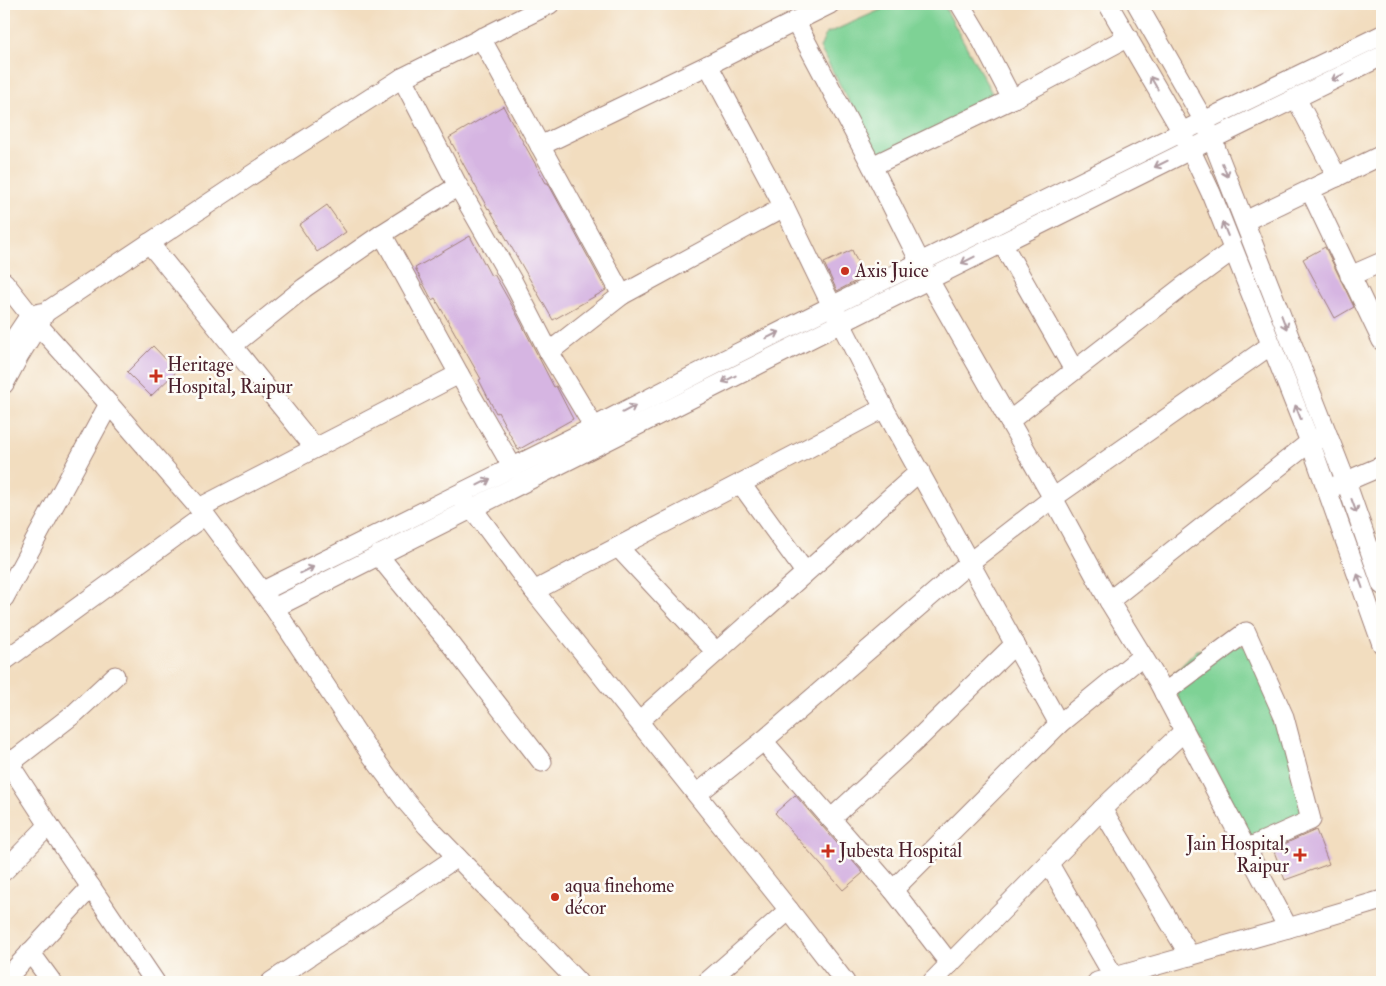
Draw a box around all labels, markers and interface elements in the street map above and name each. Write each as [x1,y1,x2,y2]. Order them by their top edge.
one-way arrow [1331,73,1346,83]
one-way arrow [1149,75,1159,90]
one-way arrow [1154,160,1169,169]
one-way arrow [1220,162,1230,177]
one-way arrow [1220,222,1229,237]
one-way arrow [961,255,976,265]
place label: Axis Juice [854,259,929,283]
marker: Axis Juice [839,265,851,277]
one-way arrow [1280,314,1289,329]
one-way arrow [765,330,780,339]
place label: Heritage Hospital, Raipur [167,353,293,400]
marker: Heritage Hospital, Raipur [149,369,163,383]
one-way arrow [722,375,737,384]
one-way arrow [621,404,636,414]
one-way arrow [1293,405,1302,420]
one-way arrow [476,477,491,487]
one-way arrow [1350,498,1359,514]
one-way arrow [299,565,314,575]
one-way arrow [1355,574,1364,589]
place label: Jain Hospital, Raipur [1185,832,1289,879]
place label: Jubesta Hospital [838,839,962,864]
marker: Jubesta Hospital [821,844,835,858]
marker: Jain Hospital, Raipur [1293,848,1307,862]
place label: aqua finehome décor [565,874,674,920]
marker: aqua finehome décor [549,891,561,903]

